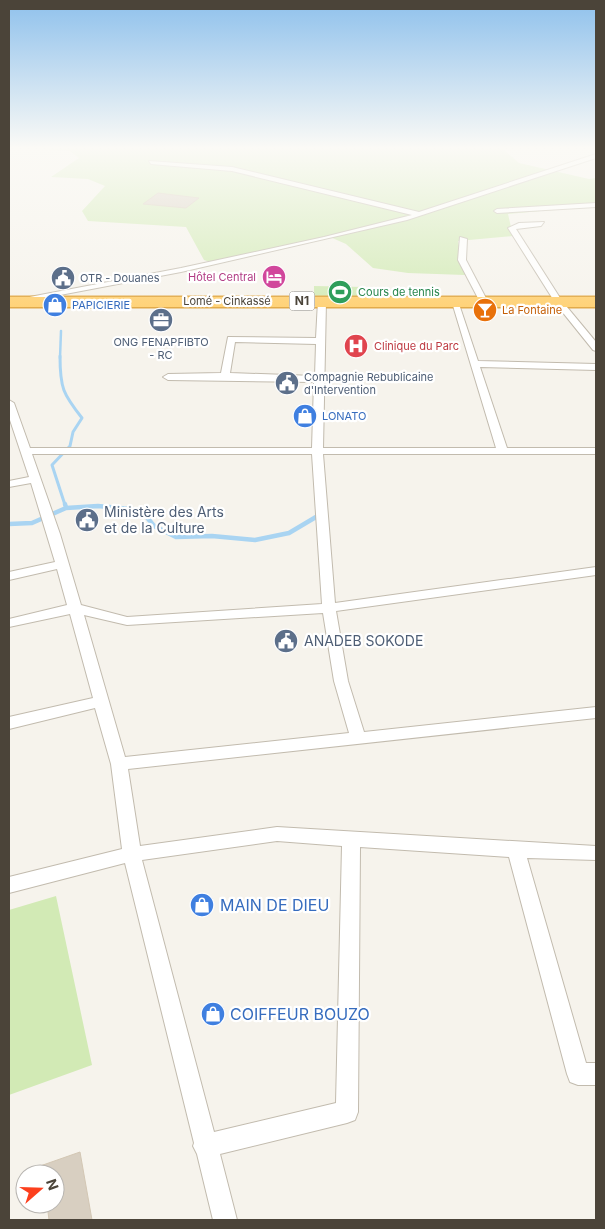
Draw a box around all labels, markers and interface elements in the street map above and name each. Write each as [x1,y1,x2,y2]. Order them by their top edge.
hotel icon: Hôtel Central [261,264,287,290]
public building icon: OTR - Douanes [50,265,76,291]
place label: Hôtel Central [188,270,256,284]
place label: OTR - Douanes [80,271,160,285]
sports icon: Cours de tennis [327,279,353,305]
place label: Cours de tennis [358,285,440,299]
shop icon: PAPICIERIE [42,292,68,318]
road number: N1 [290,292,314,310]
street label: Lomé - Cinkassé [183,294,271,308]
bar icon: La Fontaine [472,297,498,323]
place label: PAPICIERIE [72,298,130,312]
place label: La Fontaine [502,303,562,317]
office icon: ONG FENAPFIBTO - RC [148,307,174,333]
hospital icon: Clinique du Parc [343,333,369,359]
place label: ONG FENAPFIBTO - RC [113,335,209,362]
place label: Clinique du Parc [374,339,459,353]
public building icon: Compagnie Rebublicaine d'Intervention [274,370,300,396]
place label: Compagnie Rebublicaine d'Intervention [304,370,433,397]
shop icon: LONATO [292,403,318,429]
place label: LONATO [322,409,366,423]
place label: Ministère des Arts et de la Culture [104,503,224,536]
public building icon: Ministère des Arts et de la Culture [74,507,100,533]
public building icon: ANADEB SOKODE [273,628,299,654]
place label: ANADEB SOKODE [304,632,423,649]
shop icon: MAIN DE DIEU [189,892,215,918]
place label: MAIN DE DIEU [220,895,329,915]
shop icon: COIFFEUR BOUZO [200,1001,226,1027]
place label: COIFFEUR BOUZO [230,1004,370,1024]
north arrow [15,1164,65,1214]
text: N [43,1176,62,1192]

